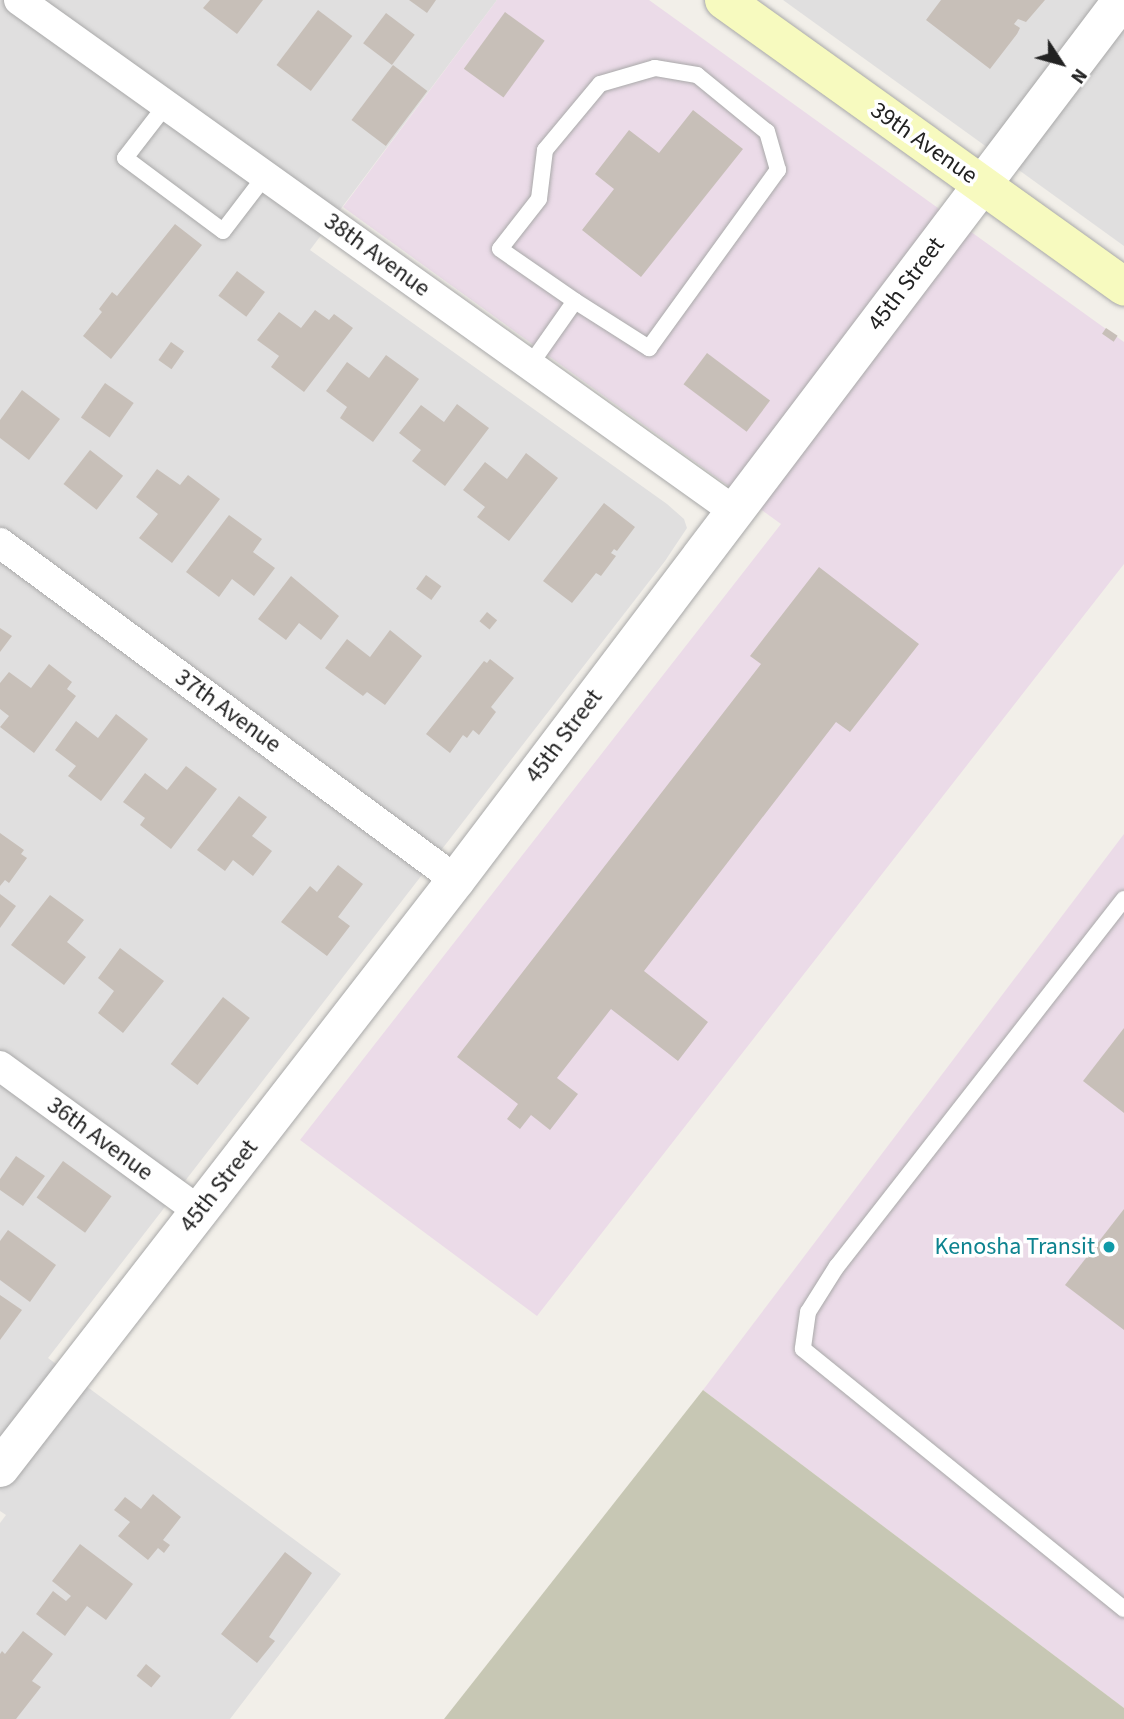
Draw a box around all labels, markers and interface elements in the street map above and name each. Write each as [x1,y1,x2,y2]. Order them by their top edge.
north arrow [1026,28,1096,98]
text: N [1064,63,1093,89]
street label: 39th Avenue [865,96,983,190]
street label: 38th Avenue [318,207,436,303]
street label: 45th Street [861,231,951,337]
street label: 37th Avenue [169,663,287,759]
street label: 45th Street [519,683,609,789]
street label: 36th Avenue [41,1091,159,1187]
street label: 45th Street [174,1134,264,1238]
place label: Kenosha Transit [934,1233,1095,1261]
marker: Kenosha Transit [1101,1239,1117,1255]

